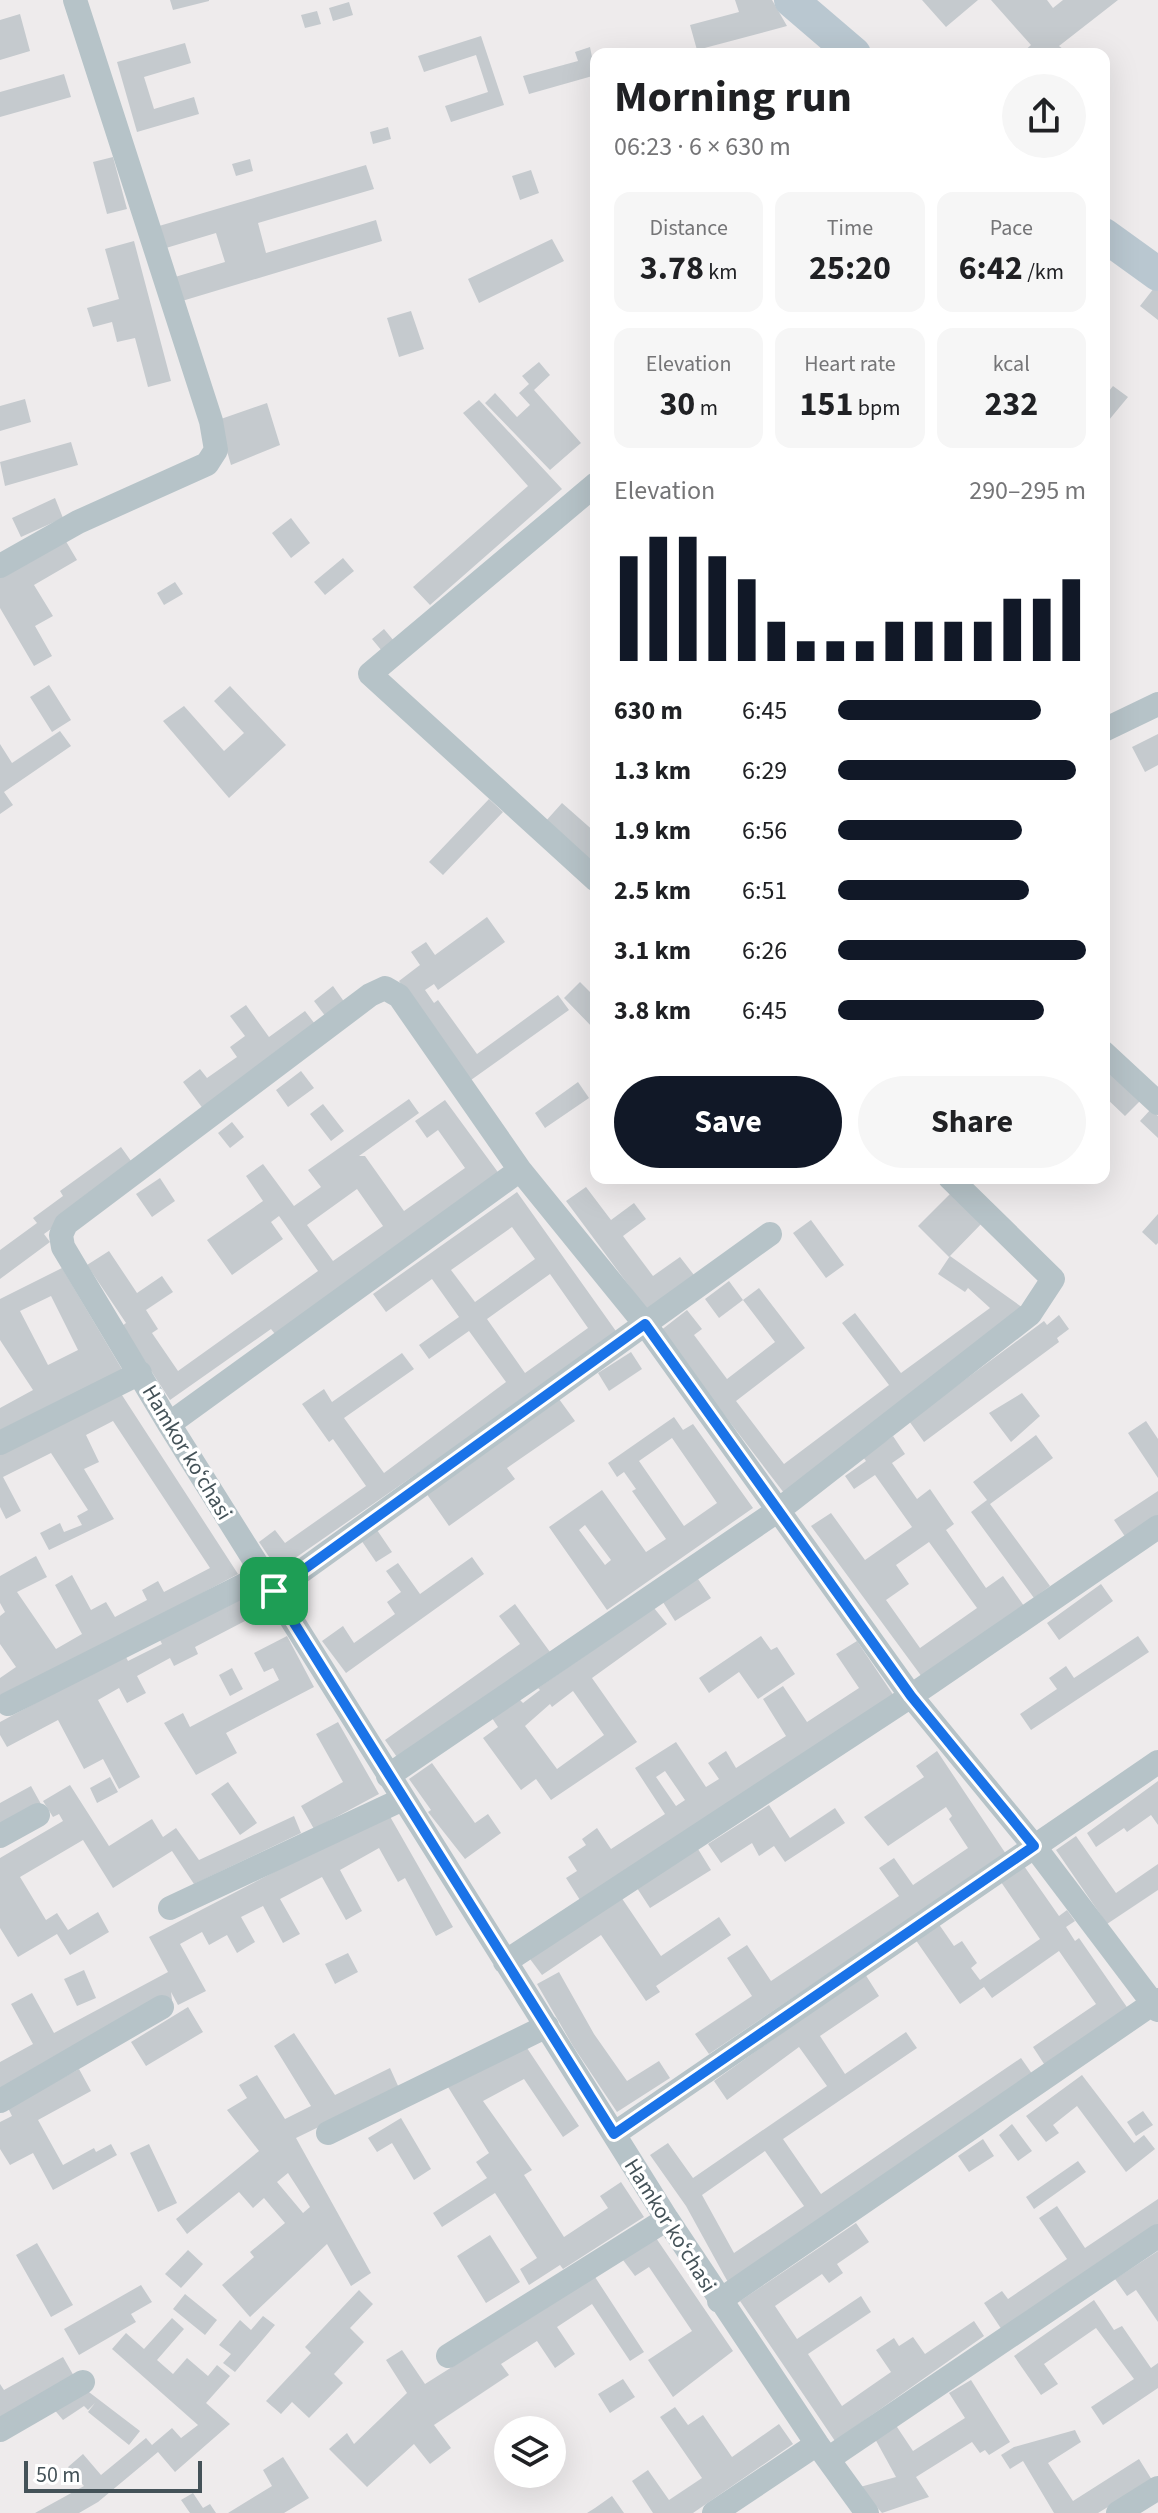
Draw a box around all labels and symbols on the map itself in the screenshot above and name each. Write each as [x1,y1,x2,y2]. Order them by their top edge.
street label: Hamkor koʻchasi [134,1379,240,1526]
pin [240,1557,308,1625]
street label: Hamkor koʻchasi [616,2152,724,2299]
scale bar [24,2457,202,2493]

